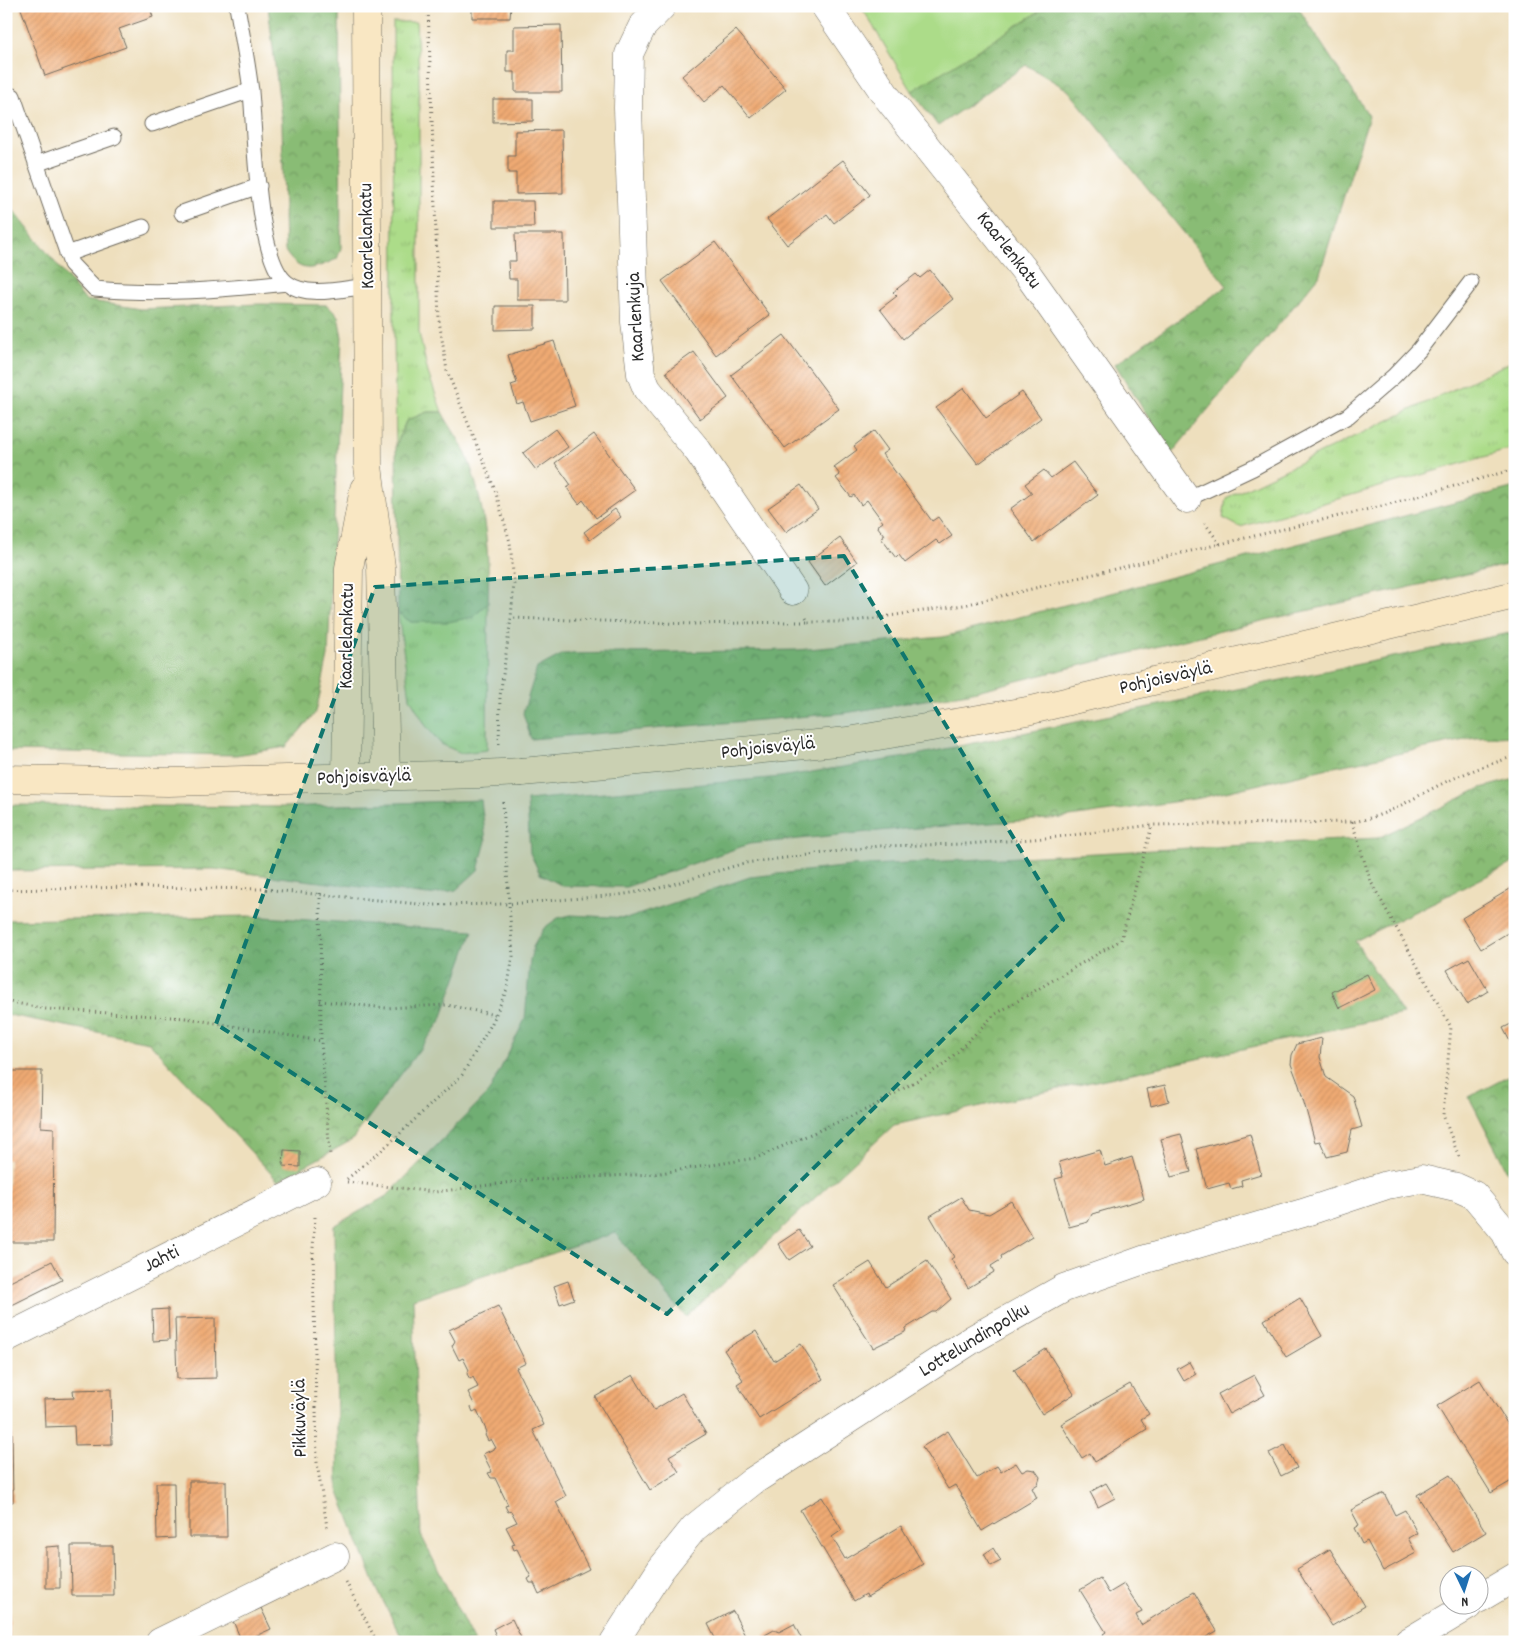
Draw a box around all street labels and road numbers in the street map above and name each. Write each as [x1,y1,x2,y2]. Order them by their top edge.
street label: Kaarlelankatu [353,183,383,289]
street label: Kaarlenkatu [969,206,1047,296]
street label: Kaarlenkuja [621,271,653,363]
street label: Kaarlelankatu [333,583,363,689]
street label: Pohjoisväylä [1117,655,1215,703]
street label: Pohjoisväylä [720,730,816,768]
street label: Pohjoisväylä [316,762,412,794]
street label: Jahti [139,1239,185,1281]
street label: Lottelundinpolku [914,1297,1036,1385]
street label: Pikkuväylä [286,1378,316,1458]

